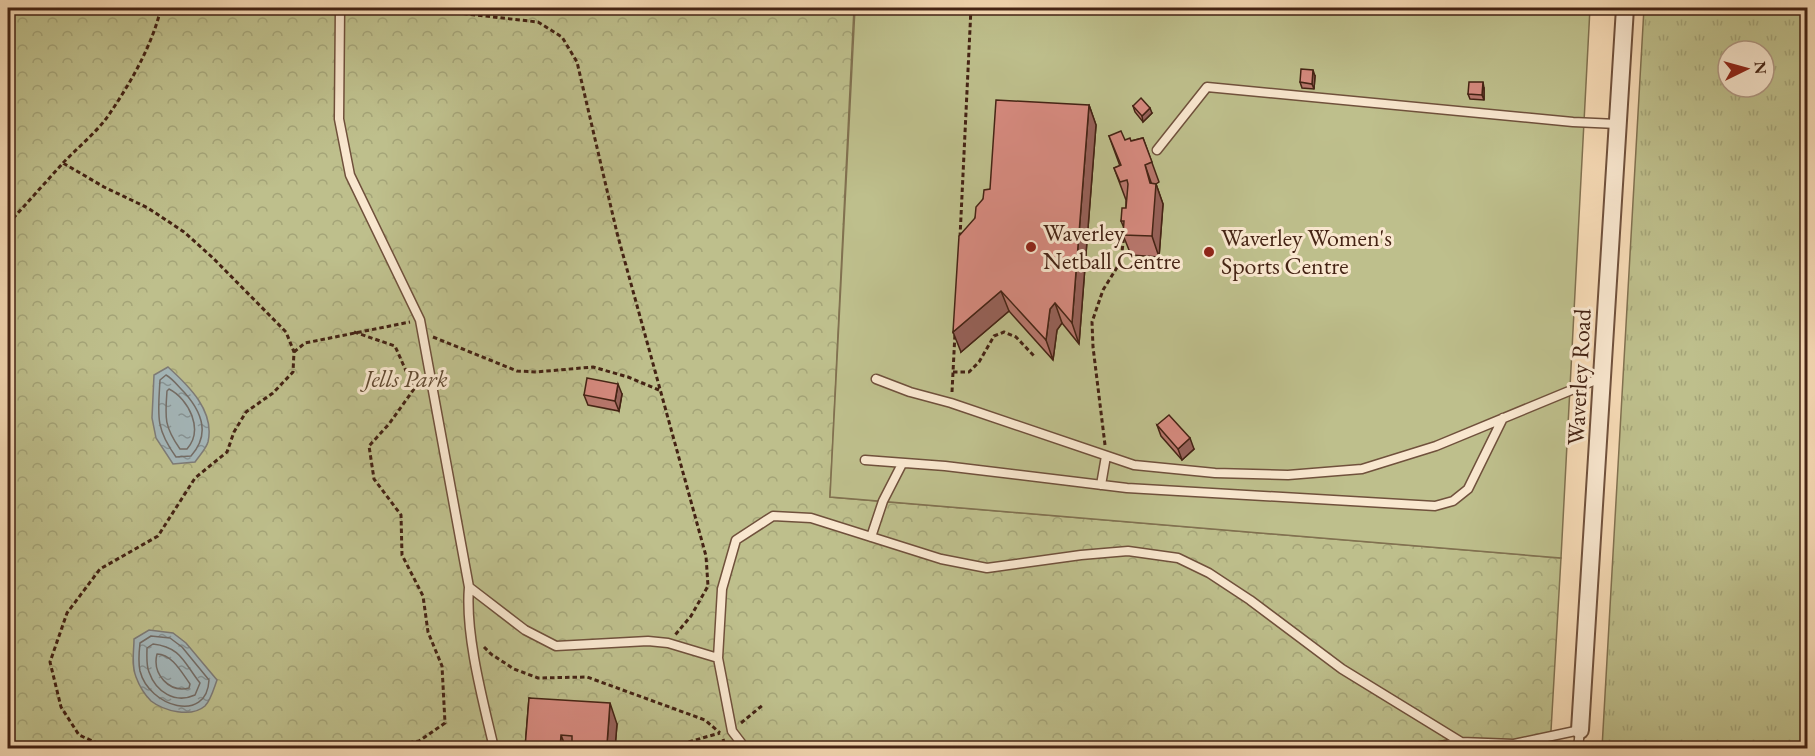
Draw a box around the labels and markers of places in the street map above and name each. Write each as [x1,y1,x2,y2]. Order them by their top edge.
place label: Waverley Netball Centre [1043,217,1181,276]
place label: Waverley Women's Sports Centre [1221,222,1392,281]
marker: Waverley Netball Centre [1024,240,1038,254]
marker: Waverley Women's Sports Centre [1202,245,1216,259]

